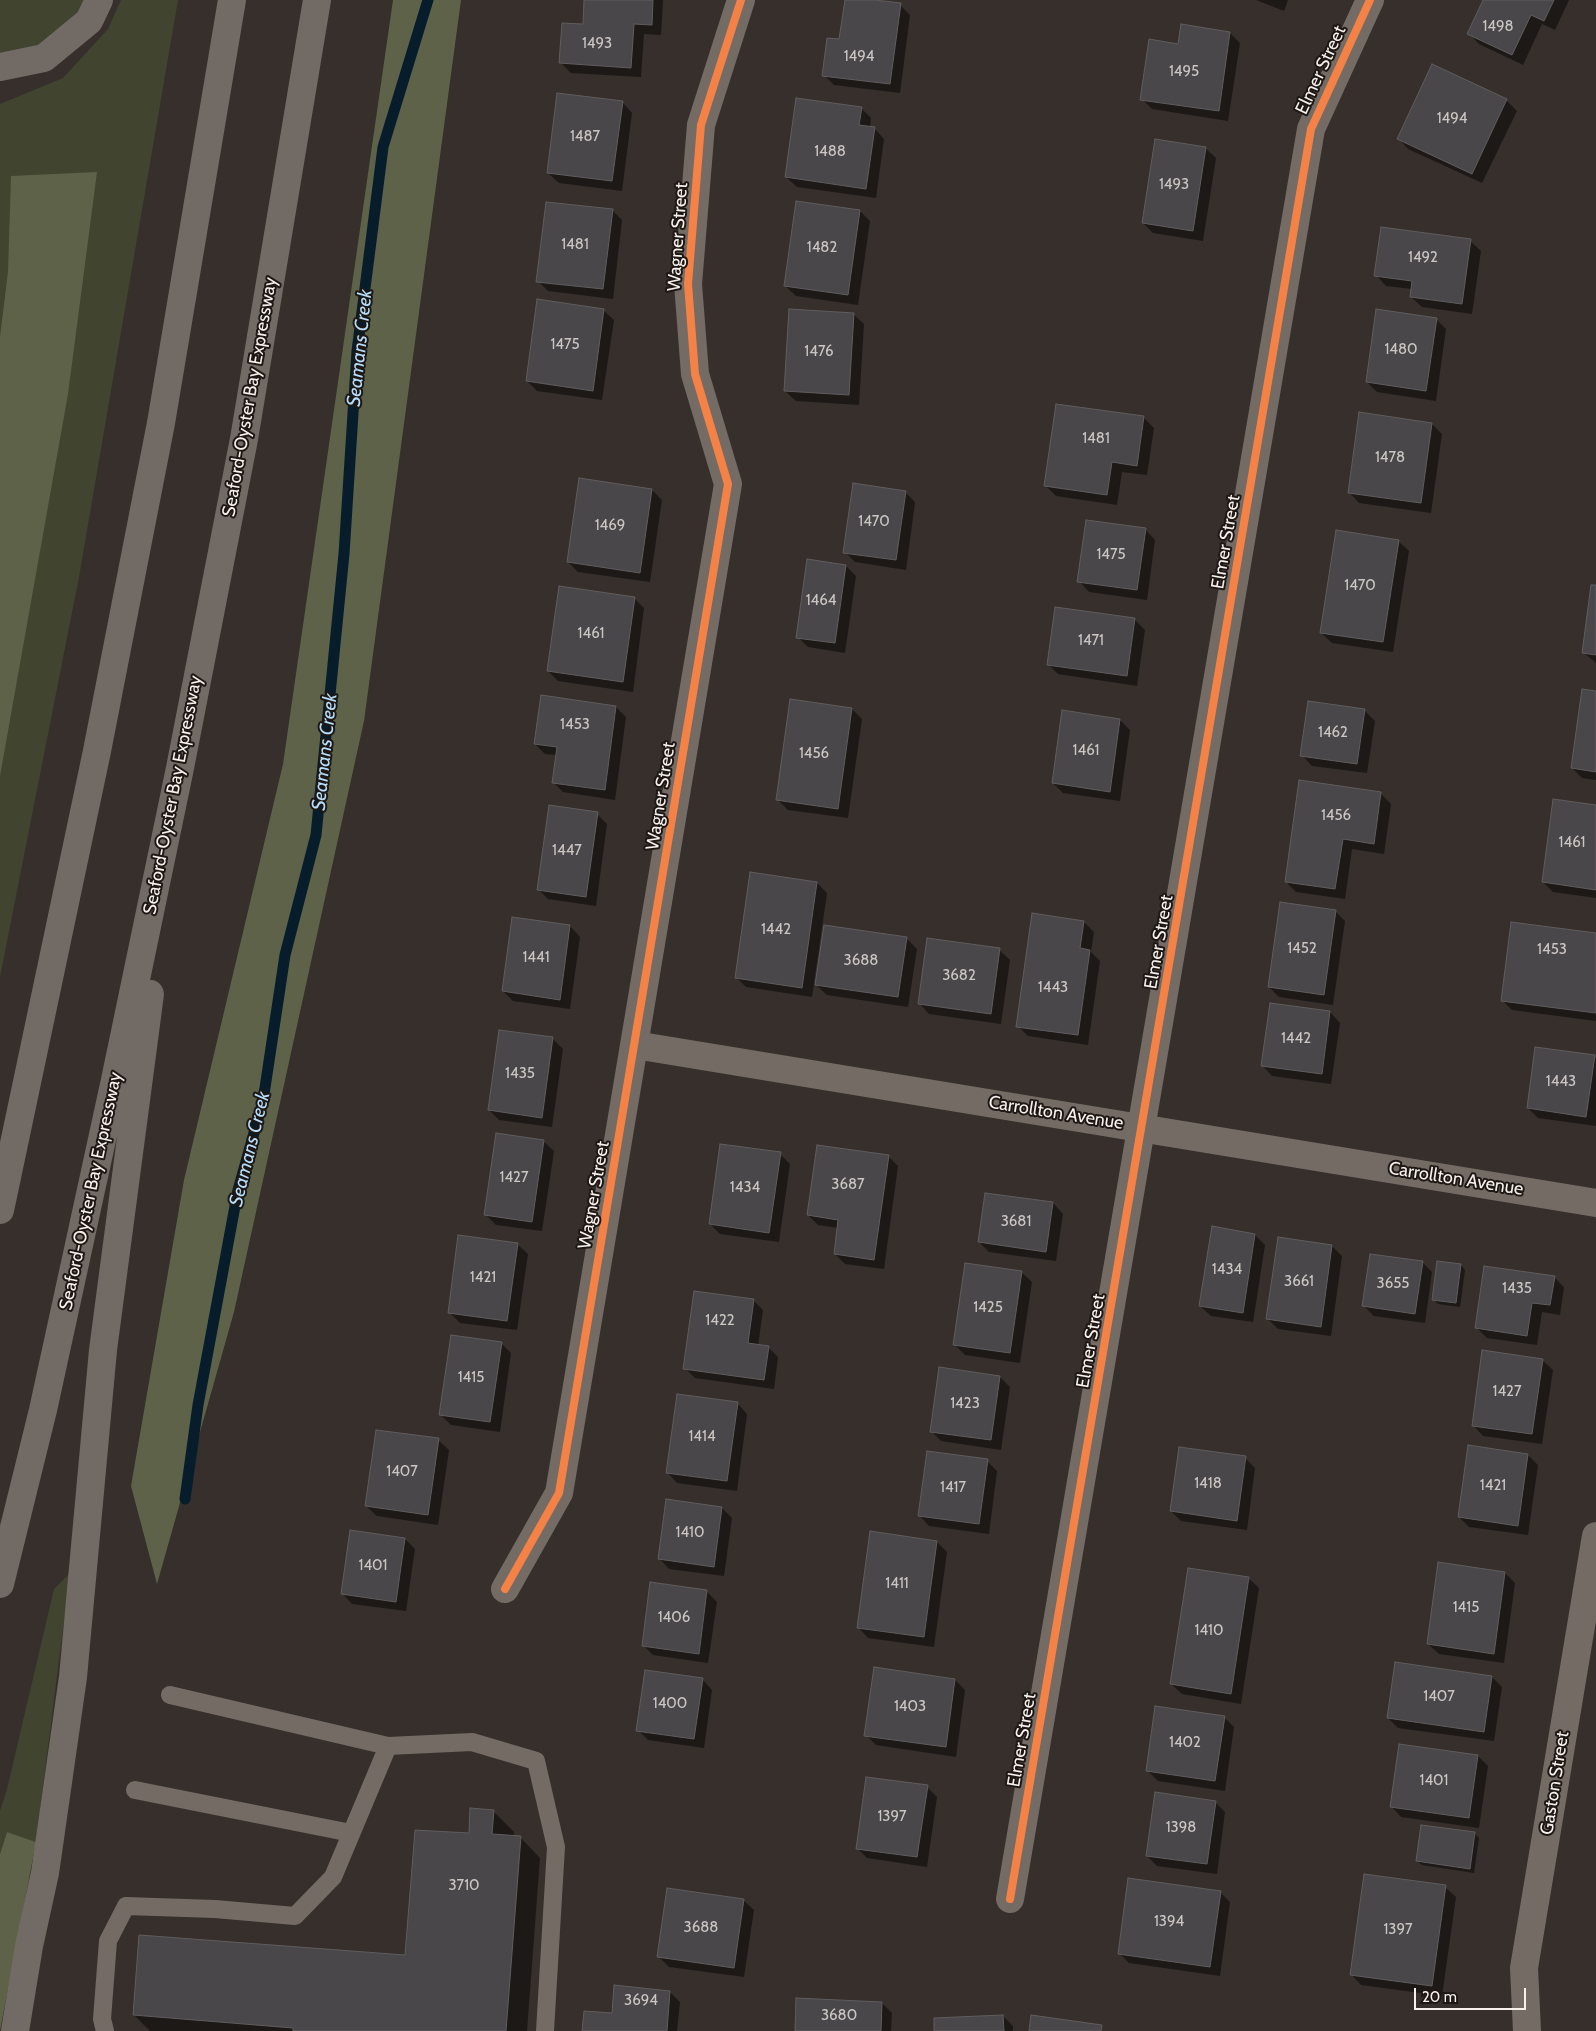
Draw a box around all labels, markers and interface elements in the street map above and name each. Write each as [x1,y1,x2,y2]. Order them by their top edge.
house number: 1498 [1482,18,1514,36]
street label: Elmer Street [1291,22,1351,118]
house number: 1493 [582,35,612,53]
house number: 1494 [844,48,874,66]
house number: 1495 [1169,63,1199,81]
house number: 1494 [1437,110,1467,128]
house number: 1487 [570,128,600,146]
house number: 1488 [814,143,846,161]
house number: 1493 [1159,176,1189,194]
street label: Wagner Street [663,182,693,292]
house number: 1481 [561,236,589,254]
house number: 1482 [807,239,837,257]
house number: 1492 [1408,249,1438,267]
street label: Seaford-Oyster Bay Expressway [218,276,282,518]
water label: Seamans Creek [343,288,377,408]
house number: 1475 [550,336,580,354]
house number: 1480 [1384,341,1418,359]
house number: 1476 [804,343,834,361]
house number: 1481 [1082,430,1110,448]
house number: 1478 [1375,449,1405,467]
street label: Elmer Street [1207,493,1245,591]
house number: 1470 [858,513,890,531]
house number: 1469 [595,517,625,535]
house number: 1475 [1096,546,1126,564]
house number: 1470 [1344,577,1376,595]
house number: 1464 [806,592,836,610]
house number: 1461 [578,625,604,643]
house number: 1471 [1078,632,1104,650]
street label: Seaford-Oyster Bay Expressway [139,674,207,916]
water label: Seamans Creek [308,692,342,812]
house number: 1453 [560,716,590,734]
house number: 1462 [1318,724,1348,742]
street label: Wagner Street [642,740,680,852]
house number: 1461 [1073,742,1099,760]
house number: 1456 [799,745,829,763]
house number: 1456 [1321,807,1351,825]
house number: 1461 [1559,834,1585,852]
house number: 1447 [552,842,582,860]
street label: Elmer Street [1140,893,1178,991]
house number: 1442 [761,921,791,939]
house number: 1452 [1287,940,1317,958]
house number: 1453 [1537,941,1567,959]
house number: 1441 [522,949,550,967]
house number: 3688 [844,952,878,970]
house number: 3682 [942,967,976,985]
house number: 1443 [1038,979,1068,997]
house number: 1442 [1281,1030,1311,1048]
house number: 1435 [505,1065,535,1083]
street label: Seaford-Oyster Bay Expressway [55,1070,127,1312]
house number: 1443 [1546,1073,1576,1091]
water label: Seamans Creek [225,1089,275,1209]
street label: Carrollton Avenue [987,1092,1125,1134]
street label: Wagner Street [574,1139,614,1251]
street label: Carrollton Avenue [1387,1158,1525,1200]
house number: 1427 [500,1169,528,1187]
house number: 3687 [831,1176,865,1194]
house number: 1434 [730,1179,760,1197]
house number: 3681 [1001,1213,1031,1231]
house number: 1434 [1212,1261,1242,1279]
house number: 1421 [470,1269,496,1287]
house number: 3661 [1284,1273,1314,1291]
house number: 3655 [1377,1275,1409,1293]
house number: 1435 [1502,1280,1532,1298]
street label: Elmer Street [1072,1292,1110,1390]
house number: 1425 [973,1299,1003,1317]
house number: 1422 [705,1312,735,1330]
house number: 1415 [458,1369,484,1387]
house number: 1427 [1493,1383,1521,1401]
house number: 1423 [950,1395,980,1413]
house number: 1414 [688,1428,716,1446]
house number: 1407 [386,1463,418,1481]
house number: 1418 [1194,1475,1222,1493]
house number: 1421 [1480,1477,1506,1495]
house number: 1417 [940,1479,966,1497]
house number: 1410 [676,1524,704,1542]
house number: 1401 [359,1557,387,1575]
house number: 1411 [885,1575,909,1593]
house number: 1415 [1453,1599,1479,1617]
house number: 1406 [658,1609,690,1627]
house number: 1410 [1195,1622,1223,1640]
house number: 1407 [1423,1688,1455,1706]
street label: Elmer Street [1003,1691,1041,1789]
house number: 1400 [653,1695,687,1713]
house number: 1403 [894,1698,926,1716]
street label: Gaston Street [1536,1730,1574,1836]
house number: 1402 [1169,1734,1201,1752]
house number: 1401 [1420,1772,1448,1790]
house number: 1397 [877,1808,907,1826]
house number: 1398 [1166,1819,1196,1837]
house number: 3710 [448,1877,480,1895]
house number: 1394 [1154,1913,1184,1931]
house number: 3688 [684,1919,718,1937]
house number: 1397 [1383,1921,1413,1939]
scale bar [1416,1978,1528,2010]
text: 20 m [1422,1988,1457,2006]
house number: 3694 [624,1992,658,2010]
house number: 3680 [821,2007,857,2025]

